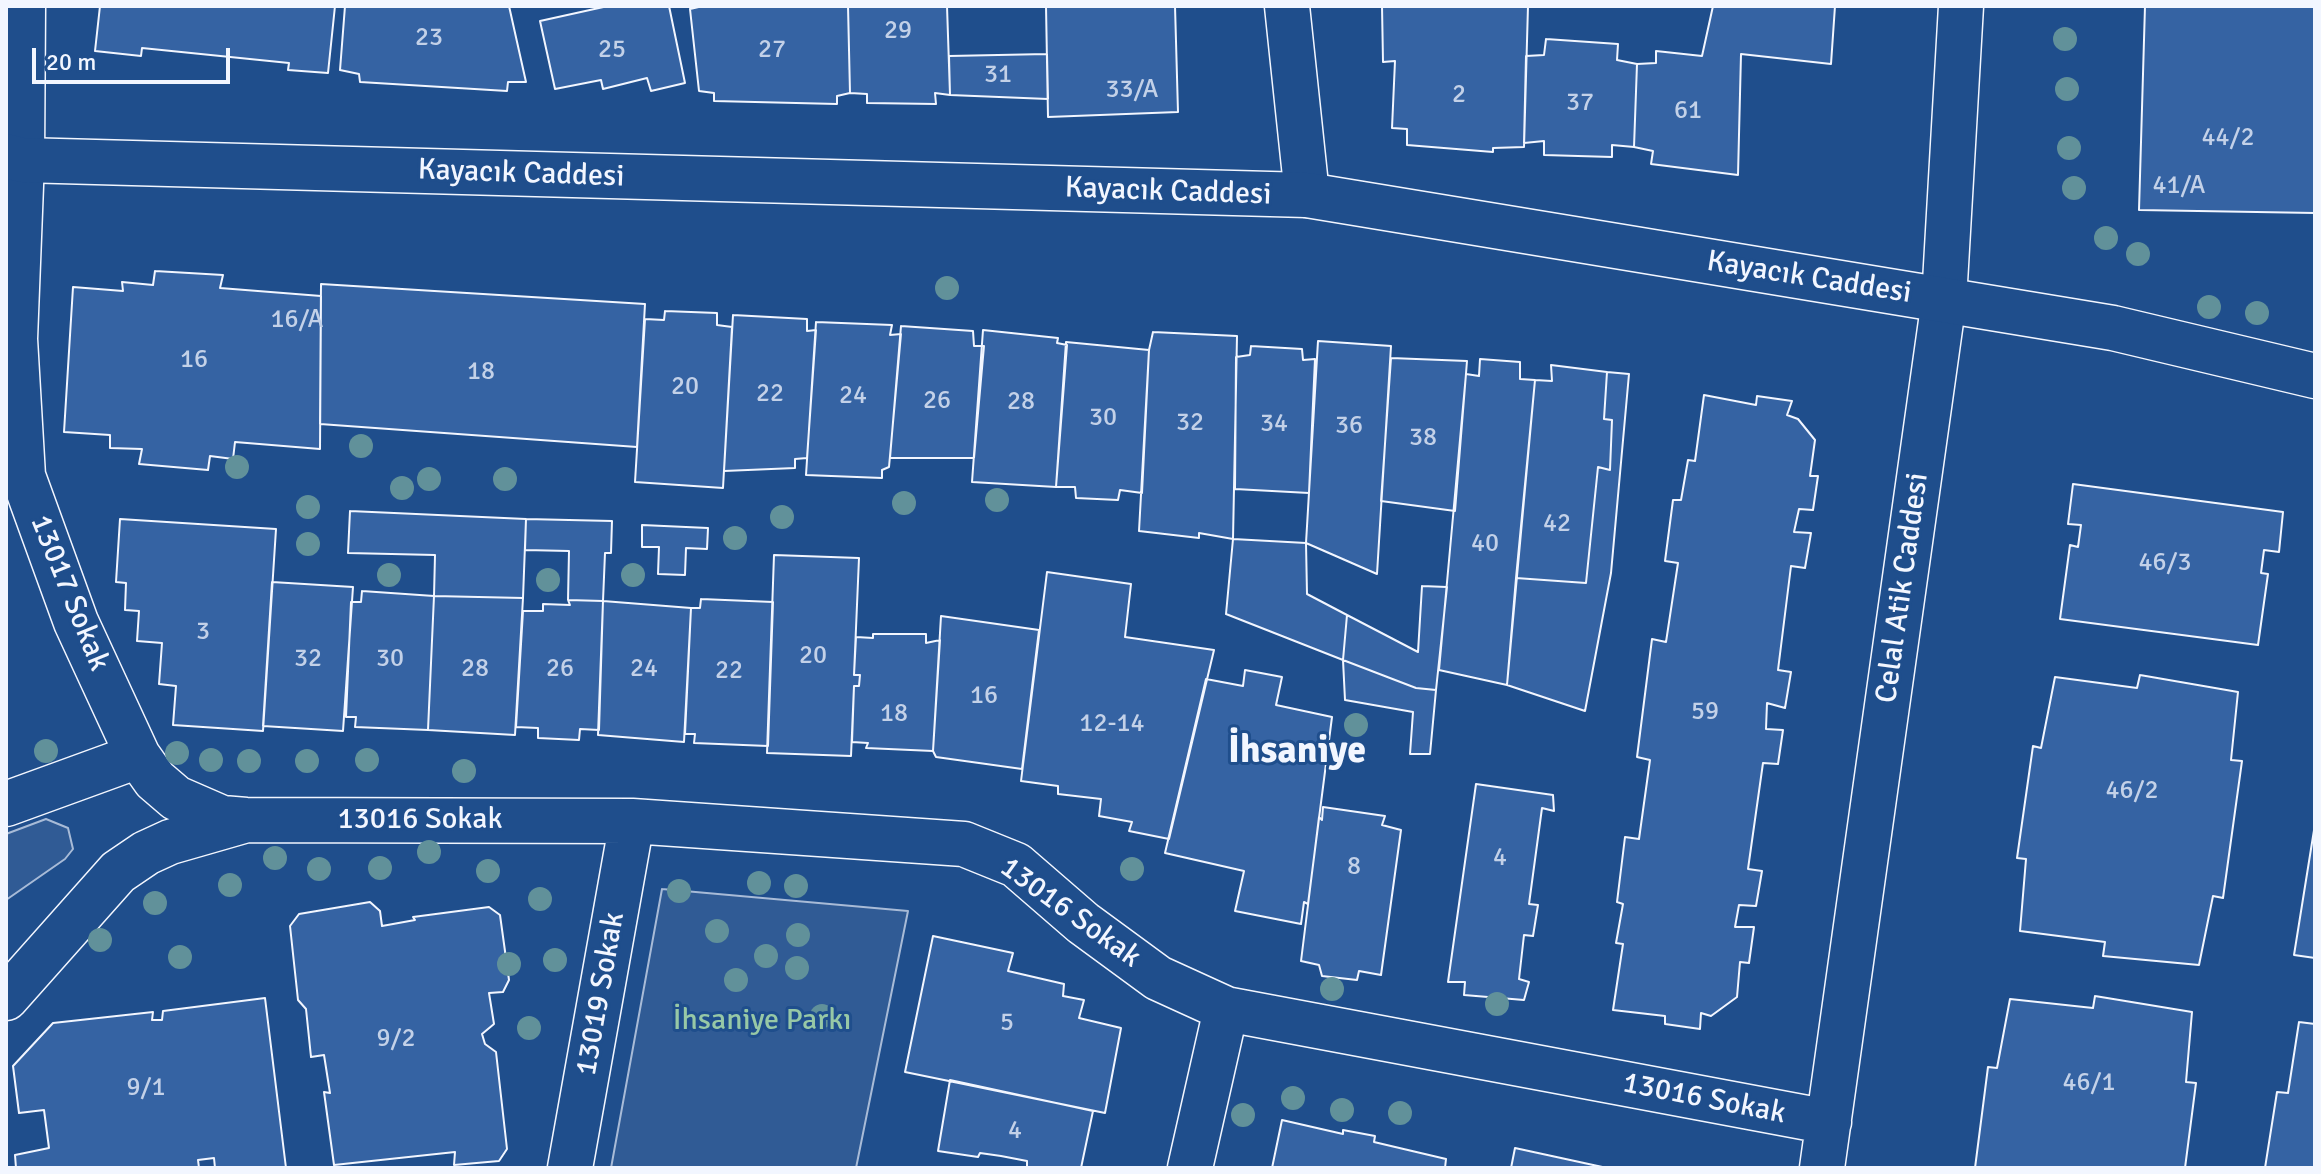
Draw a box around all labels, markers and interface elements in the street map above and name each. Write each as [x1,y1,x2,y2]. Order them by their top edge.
house number: 29 [884,15,912,47]
house number: 23 [415,22,443,54]
scale bar [36,32,234,82]
house number: 25 [598,34,626,66]
house number: 27 [758,34,786,66]
text: 20 m [46,47,96,77]
house number: 31 [984,59,1012,91]
house number: 33/A [1105,74,1159,106]
house number: 2 [1452,79,1466,111]
house number: 37 [1566,87,1594,119]
house number: 61 [1674,95,1702,127]
house number: 44/2 [2201,122,2255,154]
street label: Kayacık Caddesi [417,152,625,196]
street label: Kayacık Caddesi [1064,170,1272,214]
house number: 41/A [2152,170,2206,202]
street label: Kayacık Caddesi [1704,244,1914,312]
house number: 16/A [270,304,324,336]
house number: 16 [180,344,208,376]
house number: 18 [467,356,495,388]
house number: 20 [671,371,699,403]
house number: 22 [756,378,784,410]
house number: 24 [839,380,867,412]
house number: 26 [923,385,951,417]
house number: 28 [1007,386,1035,418]
house number: 30 [1089,402,1117,434]
house number: 32 [1176,407,1204,439]
house number: 34 [1260,408,1288,440]
house number: 36 [1335,410,1363,442]
house number: 38 [1409,422,1437,454]
street label: Celal Atik Caddesi [1869,471,1937,705]
house number: 42 [1543,508,1571,540]
street label: 13017 Sokak [21,510,117,676]
house number: 40 [1471,528,1499,560]
house number: 46/3 [2138,547,2192,579]
house number: 3 [196,616,210,648]
house number: 20 [799,640,827,672]
house number: 32 [294,643,322,675]
house number: 30 [376,643,404,675]
house number: 28 [461,653,489,685]
house number: 26 [546,653,574,685]
house number: 24 [630,653,658,685]
house number: 22 [715,655,743,687]
house number: 16 [970,680,998,712]
house number: 59 [1691,696,1719,728]
house number: 18 [880,698,908,730]
house number: 12-14 [1079,708,1145,740]
district label: İhsaniye [1228,729,1366,775]
house number: 46/2 [2105,775,2159,807]
street label: 13016 Sokak [337,802,503,838]
house number: 4 [1493,842,1507,874]
street label: 13016 Sokak [993,850,1147,976]
house number: 8 [1347,851,1361,883]
street label: 13019 Sokak [569,910,633,1078]
park label: İhsaniye Parkı [673,1003,851,1039]
house number: 5 [1000,1007,1014,1039]
house number: 9/2 [376,1023,416,1055]
street label: 13016 Sokak [1620,1066,1788,1132]
house number: 46/1 [2062,1067,2116,1099]
house number: 9/1 [126,1072,166,1104]
house number: 4 [1008,1115,1022,1147]

